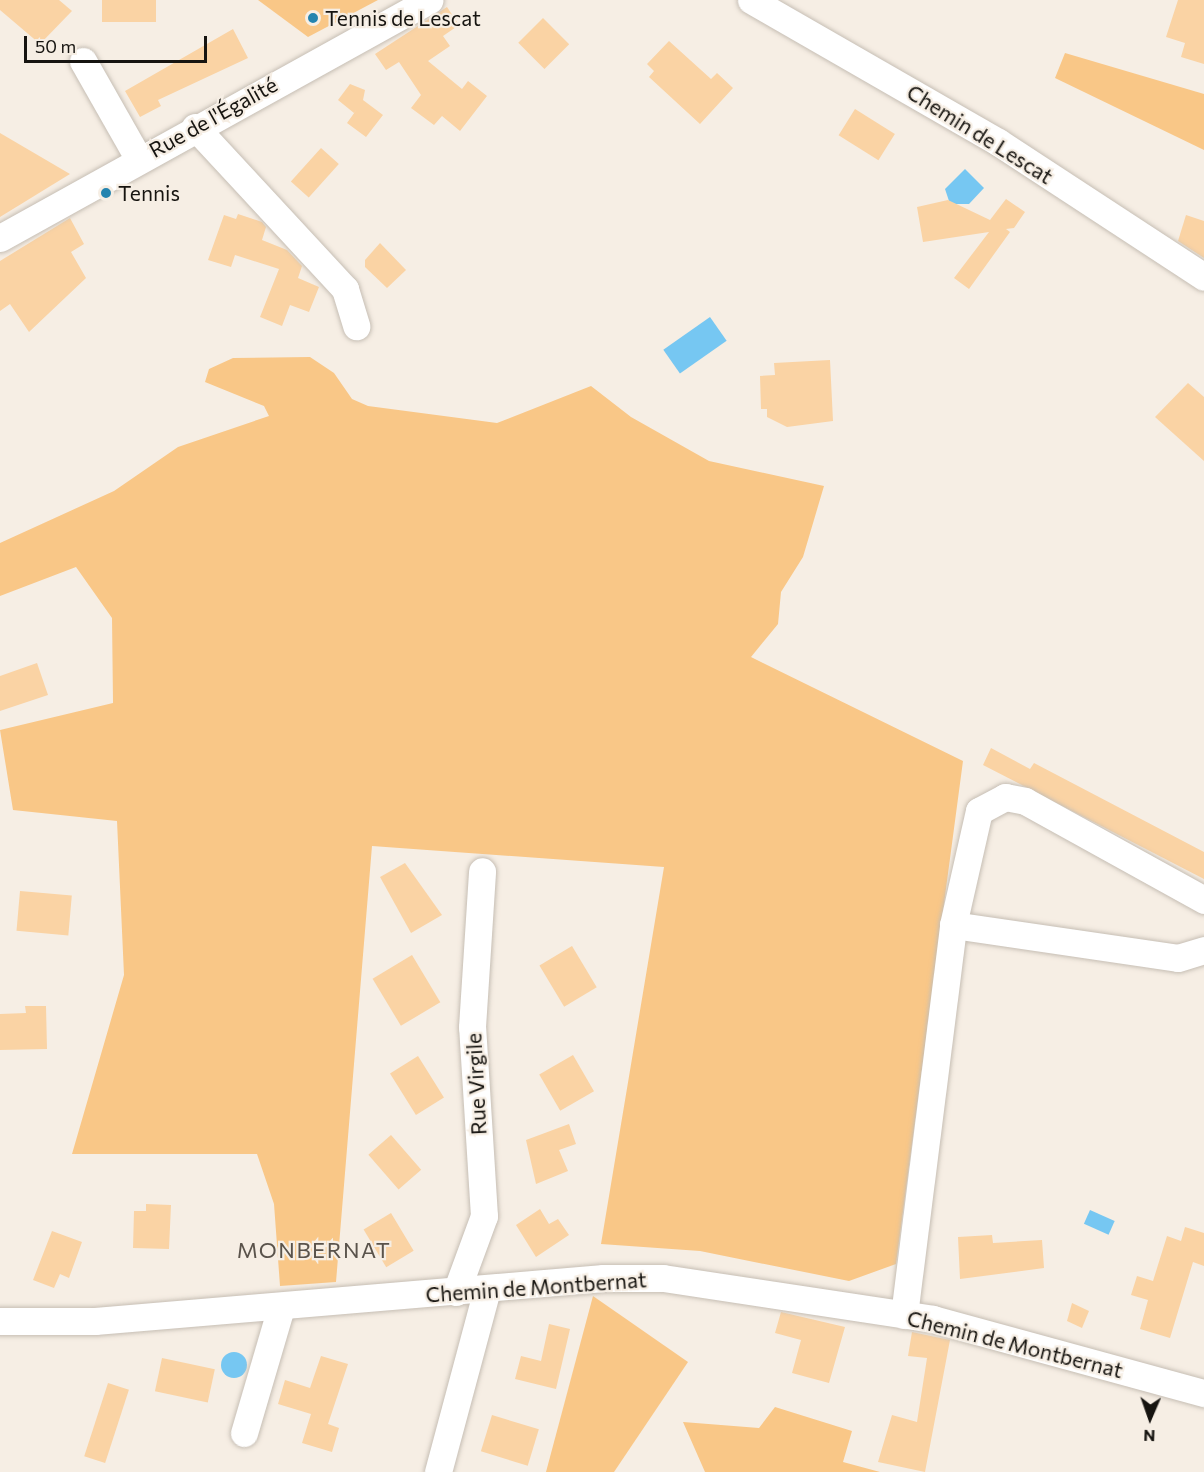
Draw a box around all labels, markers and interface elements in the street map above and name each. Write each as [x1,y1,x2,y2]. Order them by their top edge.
place label: Tennis de Lescat [325,5,481,31]
marker: Tennis de Lescat [306,11,320,25]
scale bar [27,24,210,62]
text: 50 m [35,35,76,57]
street label: Rue de l'Égalité [145,71,281,163]
street label: Chemin de Lescat [902,79,1058,189]
place label: Tennis [118,180,180,206]
marker: Tennis [99,186,113,200]
street label: Rue Virgile [461,1032,491,1136]
district label: MONBERNAT [237,1237,391,1263]
street label: Chemin de Montbernat [425,1267,647,1307]
street label: Chemin de Montbernat [905,1305,1125,1383]
north arrow [1120,1388,1180,1448]
text: N [1143,1427,1156,1446]

